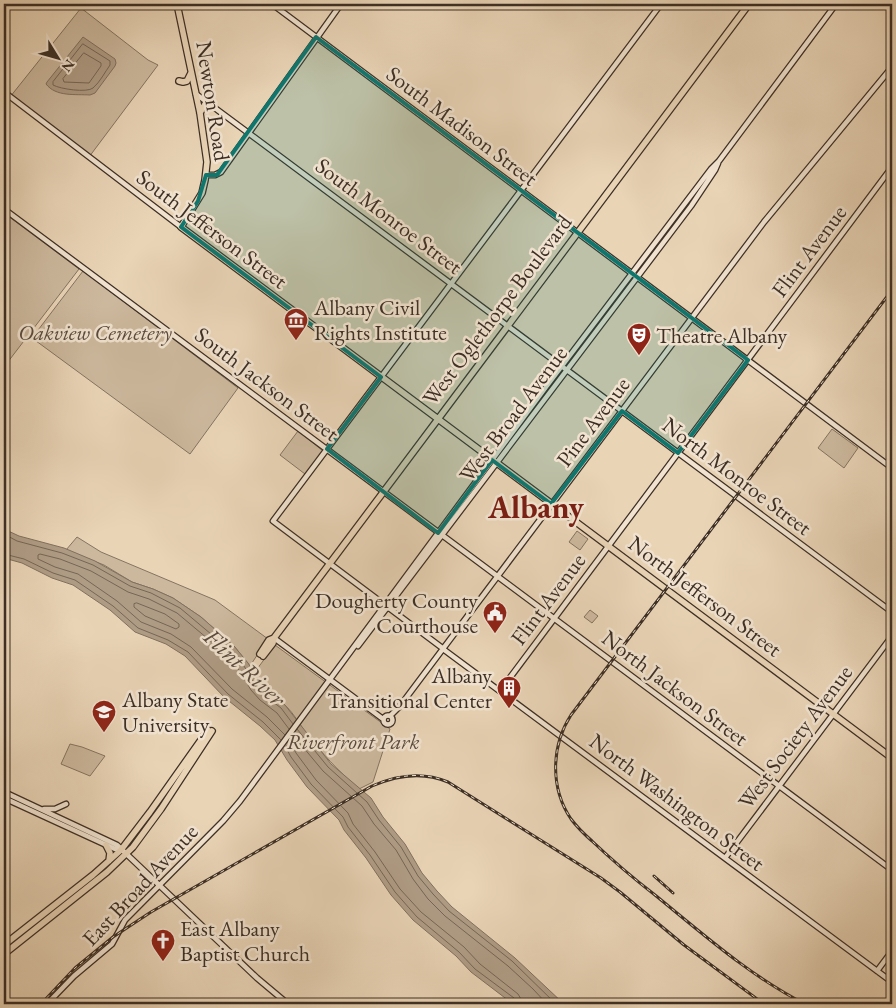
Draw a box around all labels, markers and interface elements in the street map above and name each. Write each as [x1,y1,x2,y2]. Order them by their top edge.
north arrow [32,32,82,82]
street label: Newton Road [189,39,237,164]
text: N [57,56,79,76]
street label: South Madison Street [380,60,544,193]
street label: South Monroe Street [310,151,468,281]
street label: South Jefferson Street [131,163,293,295]
street label: Flint Avenue [765,199,853,303]
street label: West Oglethorpe Boulevard [416,208,579,411]
place label: Albany Civil Rights Institute [313,293,447,347]
museum icon: Albany Civil Rights Institute [283,307,309,341]
park label: Oakview Cemetery [18,318,172,347]
street label: South Jackson Street [189,320,345,448]
place label: Theatre Albany [656,321,788,350]
theatre icon: Theatre Albany [626,322,652,356]
street label: West Broad Avenue [452,340,574,488]
street label: Pine Avenue [550,371,637,473]
street label: North Monroe Street [656,410,818,542]
district label: Albany [487,486,585,528]
street label: North Jefferson Street [622,529,788,663]
street label: Flint Avenue [504,547,592,651]
place label: Dougherty County Courthouse [315,586,478,640]
public building icon: Dougherty County Courthouse [482,600,508,634]
water label: Flint River [197,621,294,714]
street label: North Jackson Street [596,623,754,753]
street label: West Society Avenue [731,659,859,815]
place label: Albany Transitional Center [327,661,493,715]
building icon: Albany Transitional Center [496,675,522,709]
place label: Albany State University [121,685,229,739]
school or university icon: Albany State University [91,699,117,733]
park label: Riverfront Park [287,727,419,756]
street label: North Washington Street [584,727,771,877]
street label: East Broad Avenue [76,817,204,952]
place label: East Albany Baptist Church [180,914,310,968]
church icon: East Albany Baptist Church [150,928,176,962]

